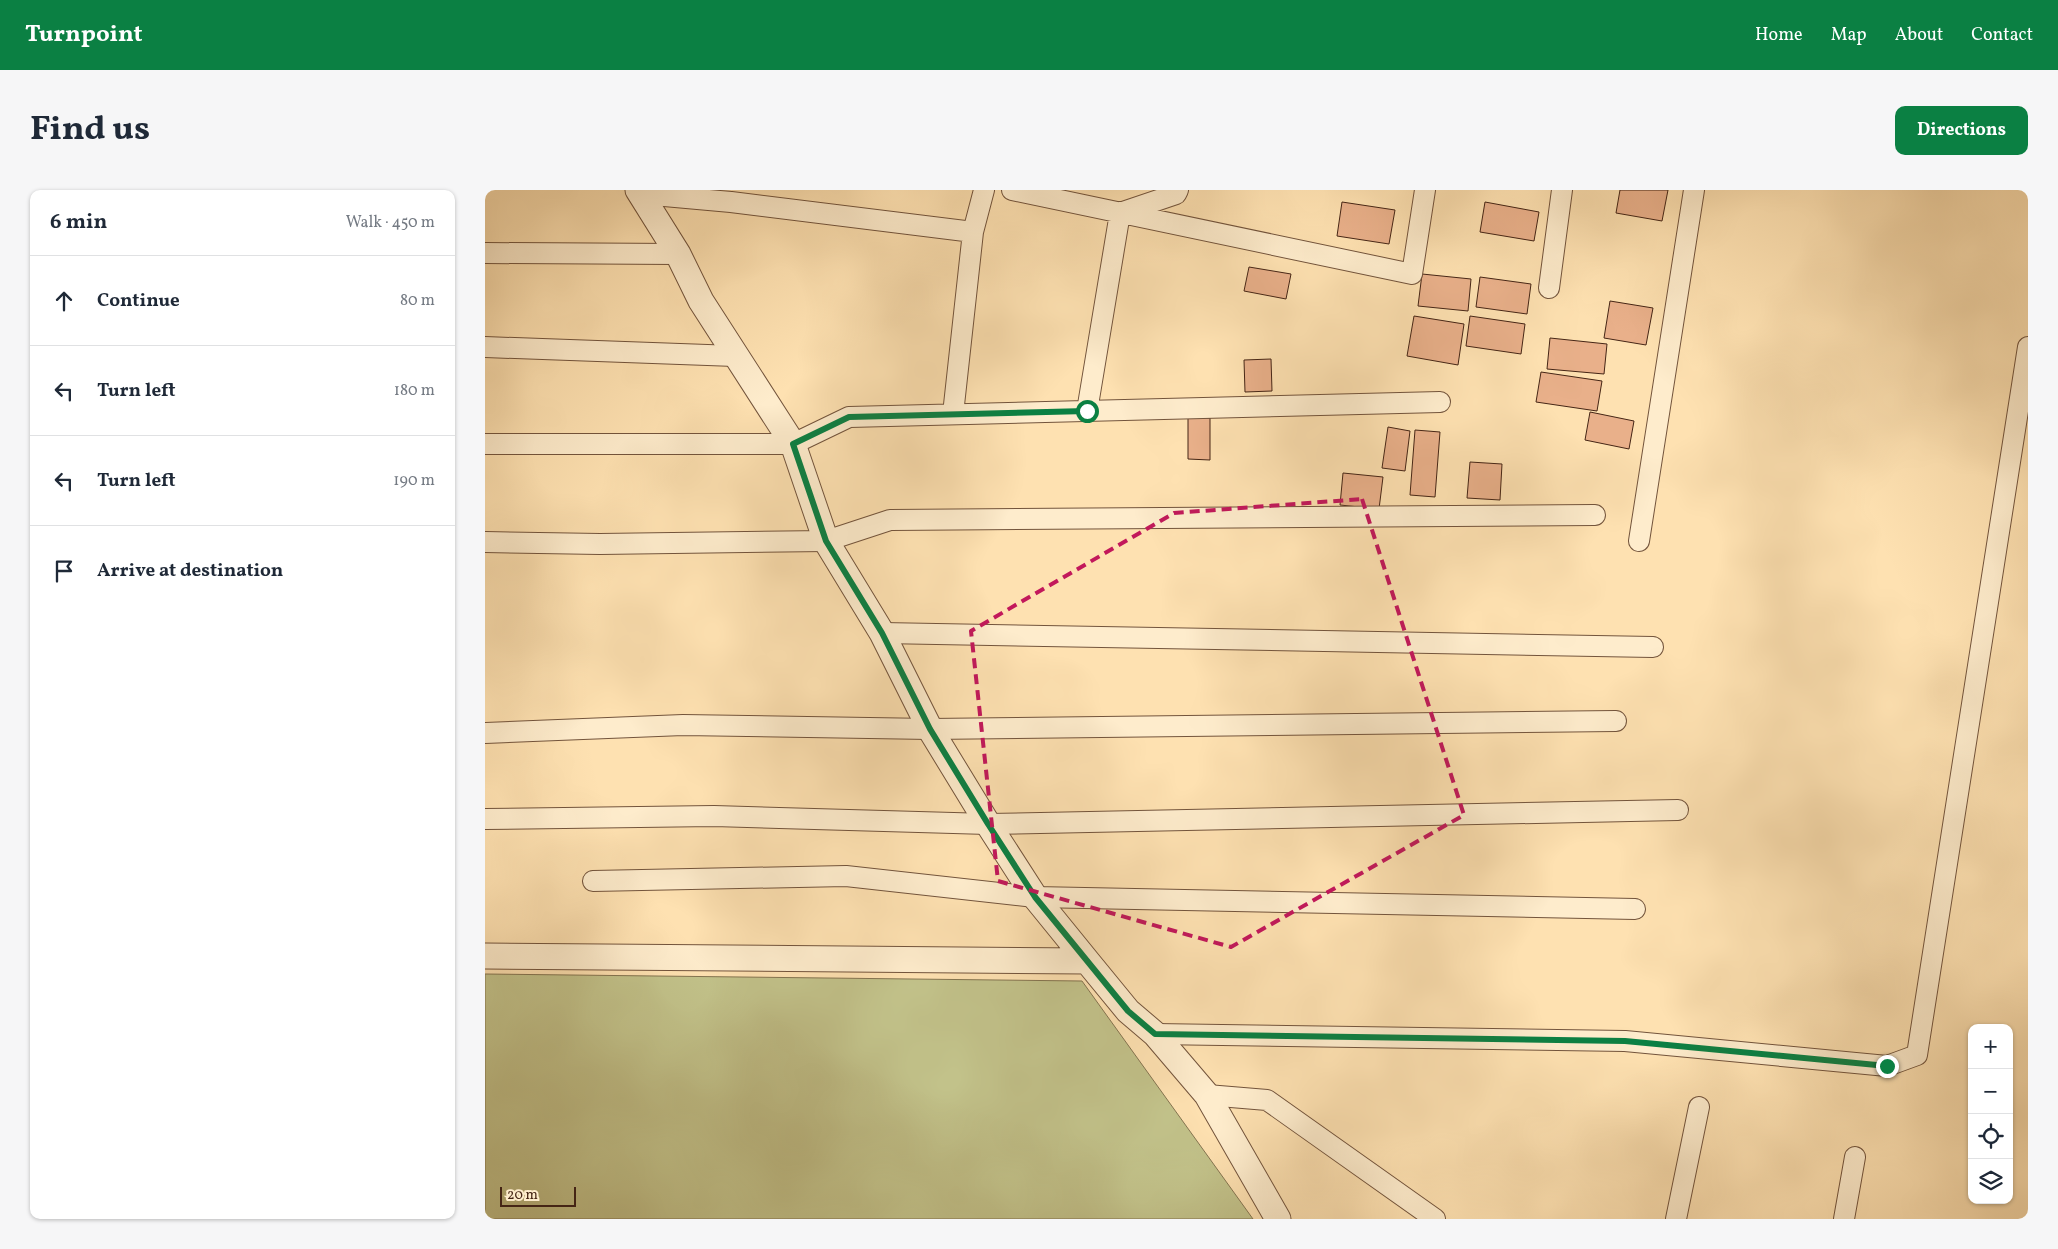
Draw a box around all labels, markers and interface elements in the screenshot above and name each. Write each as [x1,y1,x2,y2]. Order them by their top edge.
text: Turnpoint [25,18,143,52]
text: Home [1755,23,1803,48]
text: Map [1831,23,1867,48]
text: About [1895,23,1943,48]
text: Contact [1971,23,2033,48]
text: Find us [30,106,150,154]
button: Directions [1895,106,2028,155]
text: 6 min [50,208,107,237]
text: Walk · 450 m [346,212,435,234]
icon: ahead [50,287,78,315]
text: Continue [97,288,180,314]
text: 80 m [400,290,435,312]
icon: left [50,377,78,405]
text: Turn left [97,378,176,404]
text: 180 m [394,380,435,402]
route start [1076,400,1099,423]
icon: left [50,467,78,495]
text: Turn left [97,468,176,494]
text: 190 m [393,470,435,492]
icon: arrive [50,557,78,585]
text: Arrive at destination [97,558,283,584]
map controls [1968,1024,2013,1204]
button: + [1968,1024,2013,1069]
route end [1876,1055,1899,1078]
button: − [1968,1069,2013,1114]
button: locate [1968,1114,2013,1159]
button: layers [1968,1159,2013,1204]
scale bar [500,1184,576,1207]
text: 20 m [507,1186,538,1205]

